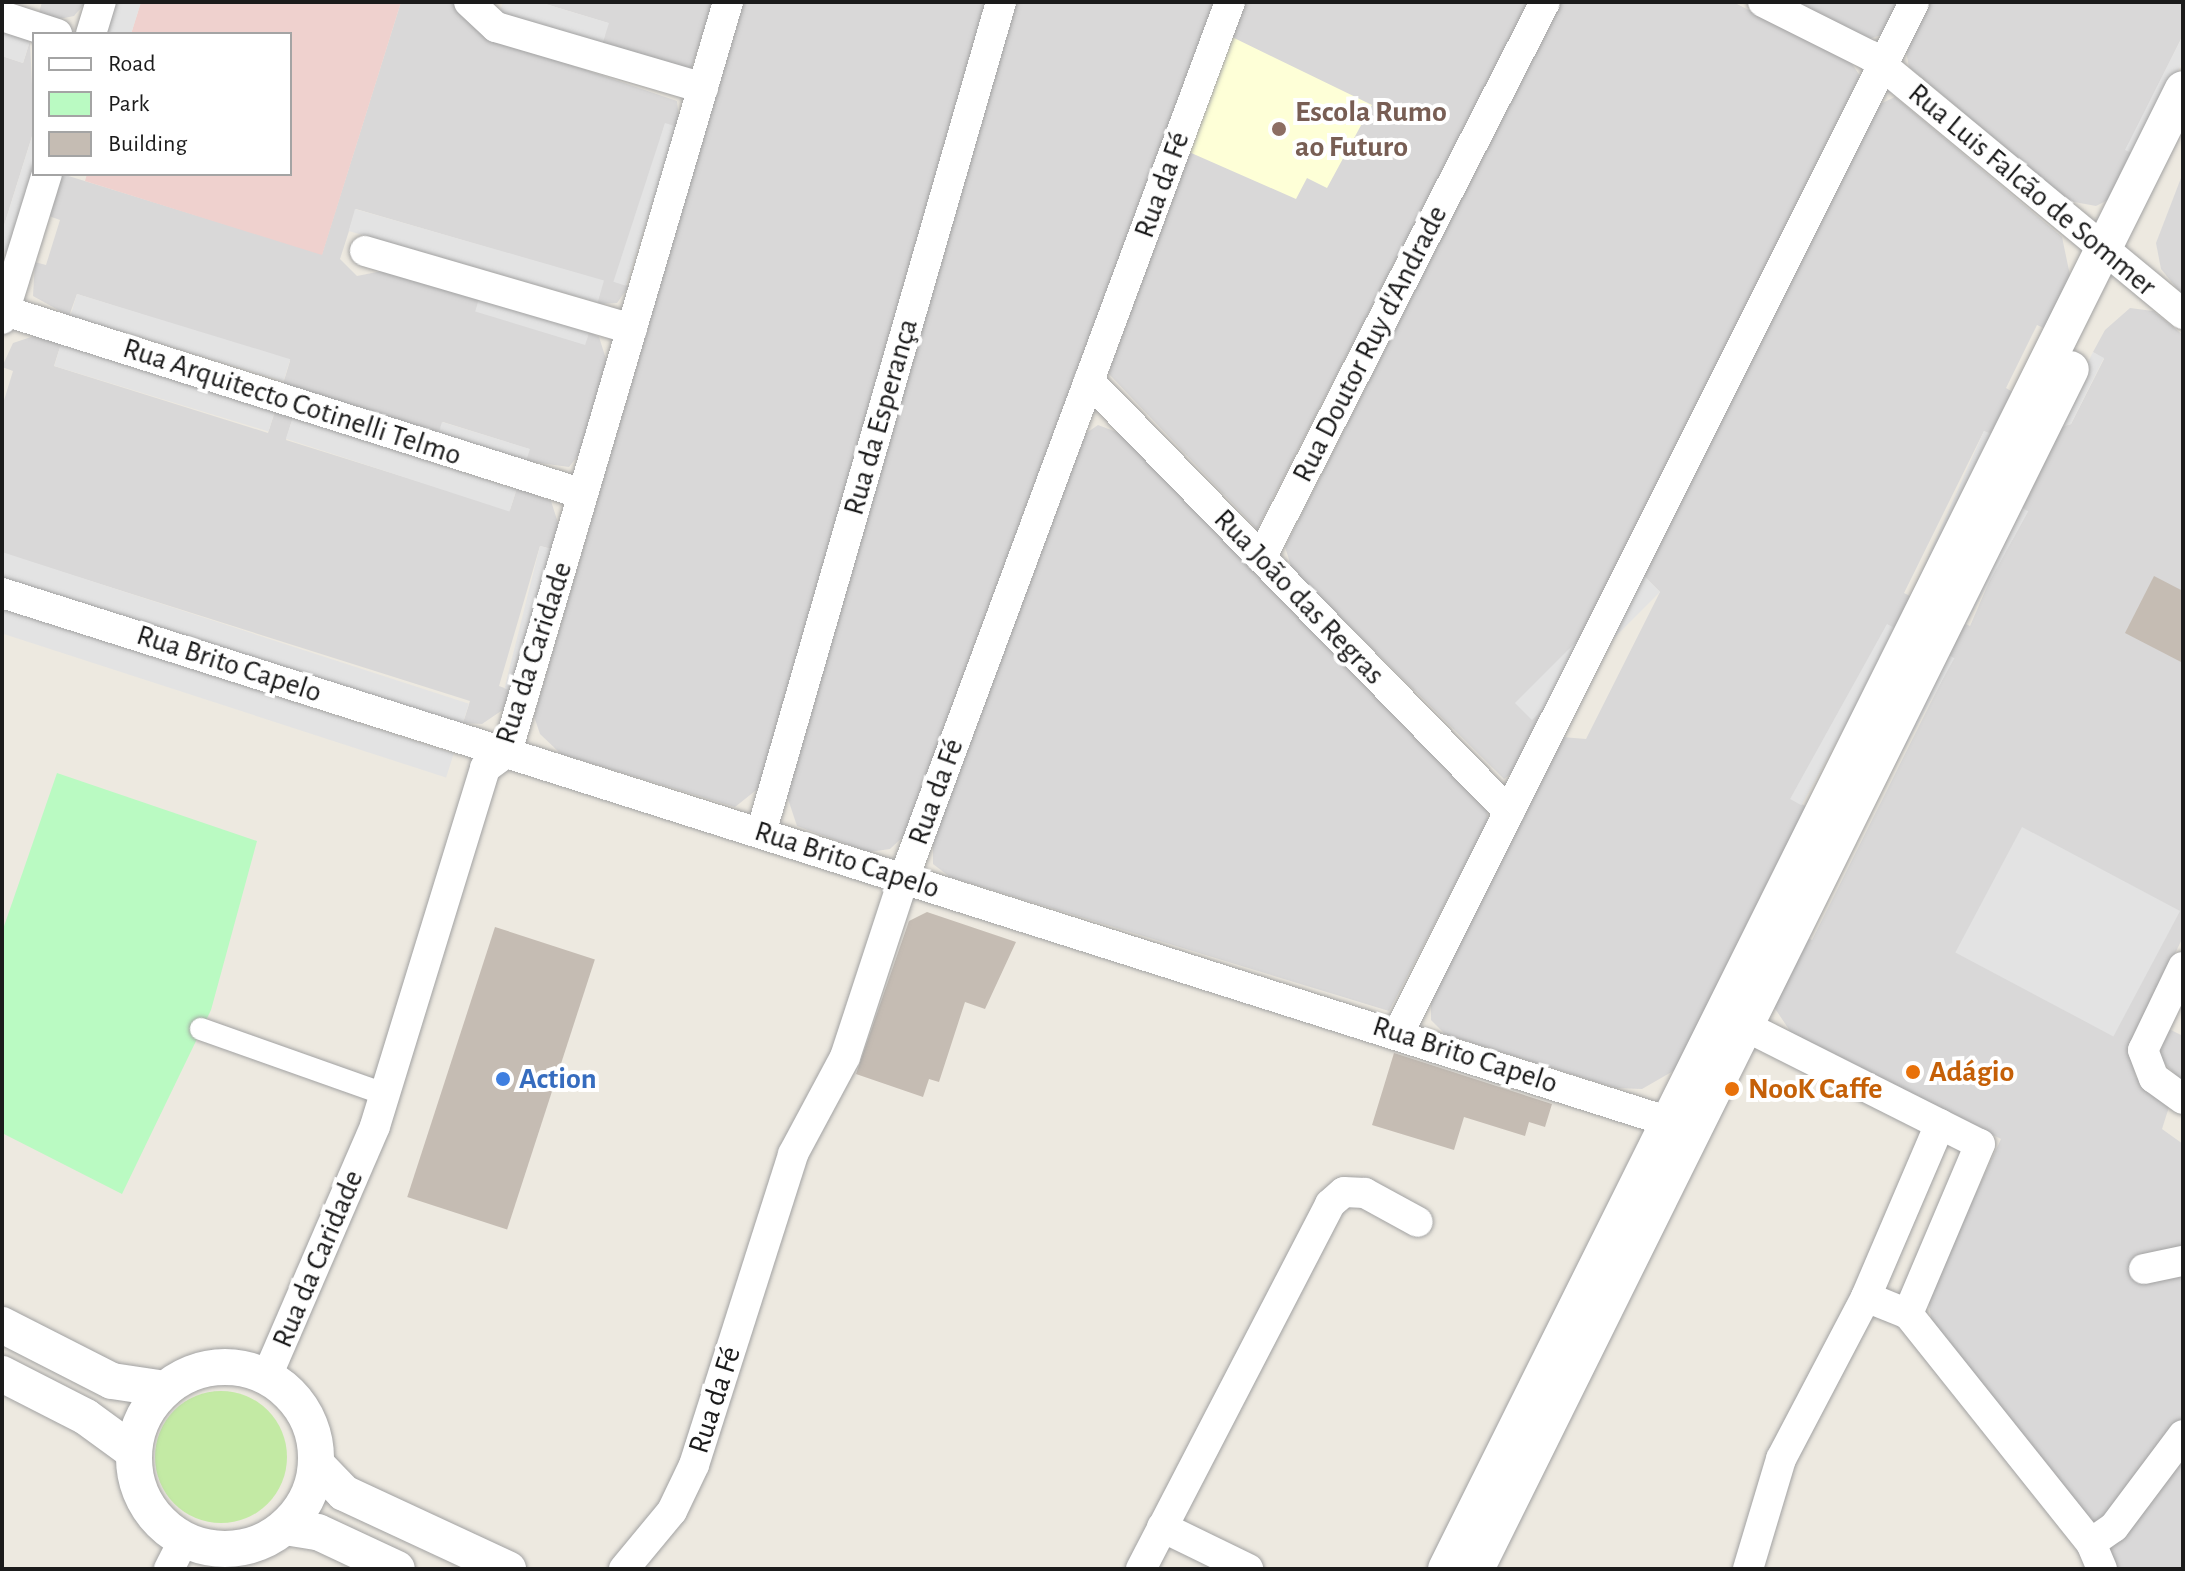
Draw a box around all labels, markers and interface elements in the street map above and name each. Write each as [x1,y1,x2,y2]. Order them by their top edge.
legend [32,32,292,176]
text: Road [108,52,156,76]
street label: Rua Luis Falcão de Sommer [1901,76,2163,304]
text: Park [108,92,149,116]
place label: Escola Rumo ao Futuro [1295,94,1447,164]
marker: Escola Rumo ao Futuro [1270,120,1288,138]
street label: Rua da Fé [1126,127,1198,243]
text: Building [108,132,187,156]
street label: Rua Doutor Ruy d'Andrade [1285,200,1455,488]
street label: Rua da Esperança [836,315,926,519]
street label: Rua Arquitecto Cotinelli Telmo [118,330,466,474]
street label: Rua João das Regras [1206,502,1392,692]
street label: Rua da Caridade [488,557,580,749]
street label: Rua Brito Capelo [132,617,326,711]
street label: Rua da Fé [900,734,972,850]
street label: Rua Brito Capelo [750,813,944,907]
street label: Rua Brito Capelo [1368,1008,1562,1102]
place label: Adágio [1929,1054,2014,1090]
place label: Action [519,1061,597,1097]
marker: Adágio [1904,1063,1922,1081]
marker: Action [494,1070,512,1088]
place label: NooK Caffe [1748,1071,1882,1107]
marker: NooK Caffe [1723,1080,1741,1098]
street label: Rua da Caridade [264,1165,372,1353]
street label: Rua da Fé [681,1342,749,1458]

